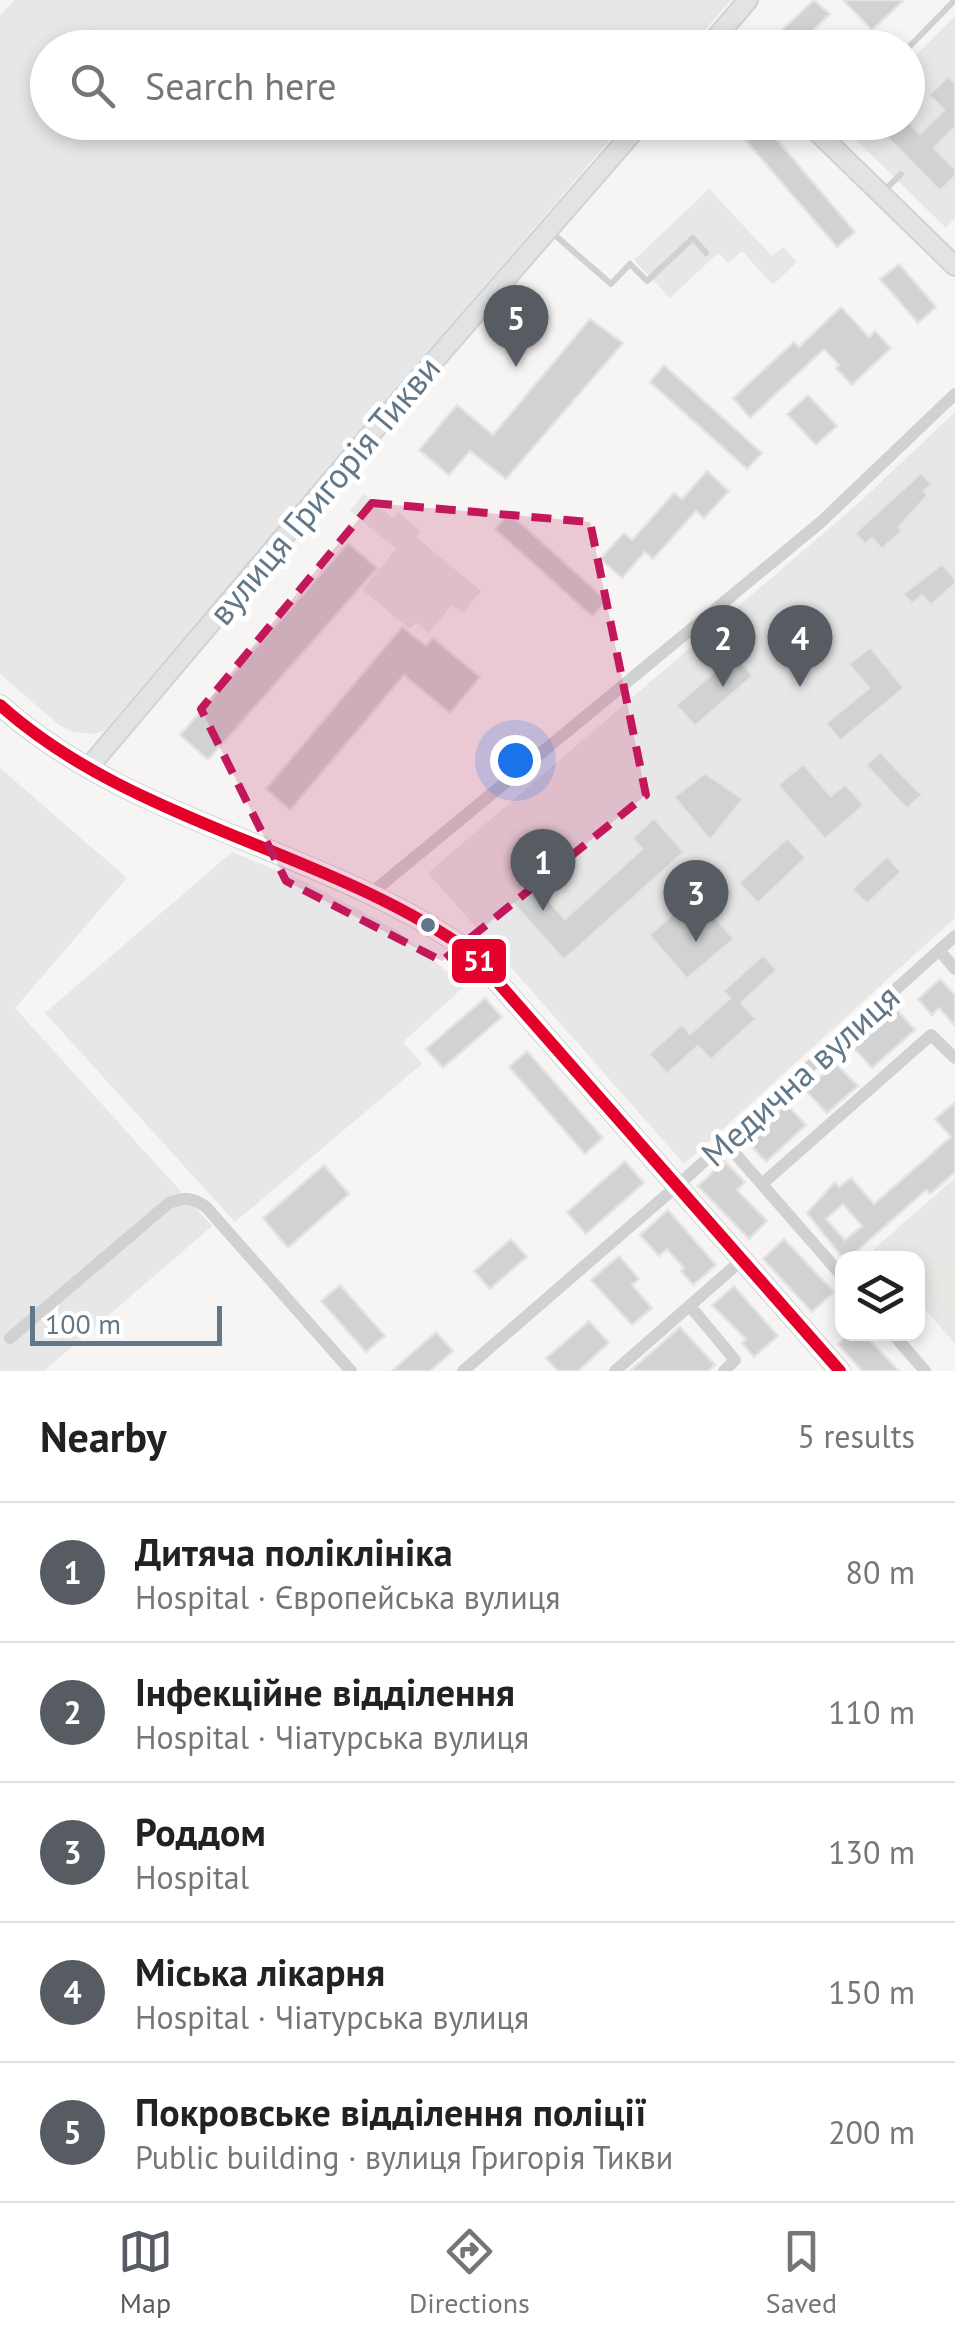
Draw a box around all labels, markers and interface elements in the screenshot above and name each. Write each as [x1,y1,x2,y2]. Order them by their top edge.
search box [30,30,925,140]
icon: search [65,58,120,113]
text: Search here [145,61,337,110]
pin: 5 [484,284,548,367]
street label: вулиця Григорія Тикви [198,346,450,634]
pin: 2 [690,604,756,687]
pin: 4 [768,604,832,687]
your location [490,735,541,786]
pin: 1 [510,828,576,911]
pin: 3 [664,860,728,942]
unlabelled marker [418,915,438,935]
line badge: 51 [450,937,508,985]
text: 51 [463,942,495,979]
street label: Медична вулиця [691,974,909,1176]
map controls [835,1251,925,1341]
button: layers [835,1251,925,1341]
scale bar [30,1301,222,1346]
text: 100 m [45,1305,121,1342]
text: Nearby [40,1409,167,1464]
text: 5 results [797,1415,915,1457]
text: Дитяча поліклініка [135,1527,453,1576]
text: 1 [63,1551,82,1593]
text: 80 m [846,1551,915,1593]
text: Hospital · Європейська вулиця [135,1576,560,1618]
text: Інфекційне відділення [135,1667,515,1716]
text: 2 [63,1691,82,1733]
text: 110 m [828,1691,915,1733]
text: Hospital · Чіатурська вулиця [135,1716,529,1758]
text: Роддом [135,1807,266,1856]
text: 3 [63,1831,82,1873]
text: 130 m [828,1831,915,1873]
text: Hospital [135,1856,249,1898]
text: Мiська лiкарня [135,1947,385,1996]
text: 4 [63,1971,82,2013]
text: 150 m [828,1971,915,2013]
text: Hospital · Чіатурська вулиця [135,1996,529,2038]
text: Покровське відділення поліції [135,2087,647,2136]
text: 5 [63,2111,82,2153]
text: 200 m [828,2111,915,2153]
text: Public building · вулиця Григорія Тикви [135,2136,673,2178]
tab: Map [118,2224,173,2321]
tab: Directions [409,2224,530,2321]
tab: Saved [766,2224,837,2321]

